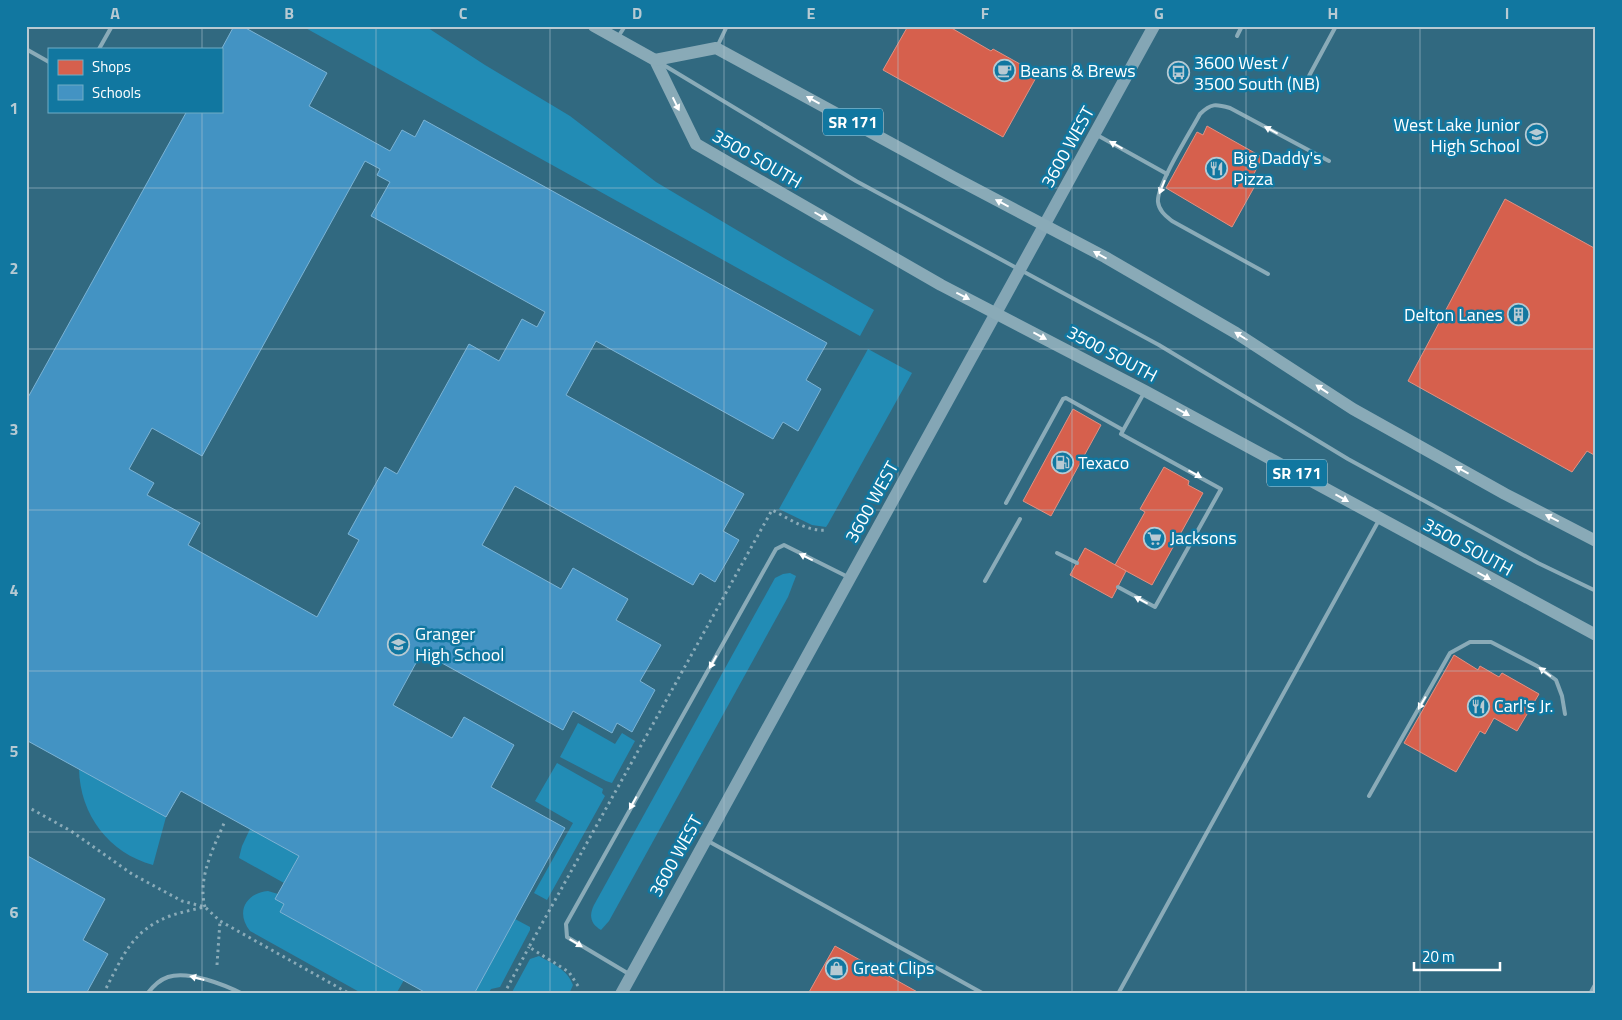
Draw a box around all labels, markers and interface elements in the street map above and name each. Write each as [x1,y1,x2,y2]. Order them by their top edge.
text: A [110,1,120,25]
text: B [284,1,294,25]
text: C [459,1,468,25]
text: D [632,1,642,25]
text: E [807,1,816,25]
text: F [981,1,990,25]
text: G [1154,1,1164,25]
text: H [1328,1,1338,25]
text: I [1505,1,1509,25]
legend [48,48,222,112]
place label: 3600 West / 3500 South (NB) [1194,49,1320,97]
text: Shops [92,55,131,78]
place label: Beans & Brews [1020,57,1136,84]
cafe icon: Beans & Brews [992,59,1016,83]
bus stop icon: 3600 West / 3500 South (NB) [1166,61,1190,85]
text: Schools [92,81,141,104]
text: 1 [10,96,18,120]
one-way arrow [672,96,680,111]
one-way arrow [806,96,819,105]
street label: 3600 WEST [1034,101,1101,192]
road number: SR 171 [823,108,883,136]
place label: West Lake Junior High School [1393,111,1520,159]
street label: 3500 SOUTH [708,122,807,195]
school or university icon: West Lake Junior High School [1524,123,1548,147]
one-way arrow [1263,126,1278,134]
one-way arrow [1108,141,1123,149]
place label: Big Daddy's Pizza [1233,144,1322,192]
restaurant icon: Big Daddy's Pizza [1205,156,1229,180]
one-way arrow [1158,180,1166,195]
one-way arrow [995,198,1008,207]
one-way arrow [815,212,828,221]
one-way arrow [1093,251,1108,259]
text: 2 [10,256,18,280]
one-way arrow [956,292,970,300]
place label: Delton Lanes [1404,301,1503,328]
building icon: Delton Lanes [1507,303,1531,327]
street label: 3500 SOUTH [1062,318,1162,389]
one-way arrow [1033,332,1047,340]
one-way arrow [1235,332,1248,341]
one-way arrow [1315,384,1329,394]
one-way arrow [1177,407,1190,416]
text: 3 [10,417,18,441]
place label: Texaco [1078,449,1129,476]
fuel station icon: Texaco [1050,451,1074,475]
street label: 3600 WEST [838,456,905,547]
road number: SR 171 [1267,459,1327,486]
one-way arrow [1456,466,1469,475]
one-way arrow [1188,470,1201,479]
one-way arrow [1334,494,1349,502]
street label: 3500 SOUTH [1418,511,1518,582]
one-way arrow [1545,514,1560,522]
place label: Jacksons [1170,524,1237,551]
supermarket icon: Jacksons [1142,526,1166,550]
one-way arrow [799,552,814,561]
one-way arrow [1477,571,1491,580]
text: 4 [10,578,19,602]
one-way arrow [1134,596,1149,604]
place label: Granger High School [415,620,504,668]
school or university icon: Granger High School [387,632,411,656]
one-way arrow [709,654,717,669]
one-way arrow [1538,667,1552,677]
place label: Carl's Jr. [1494,692,1554,719]
restaurant icon: Carl's Jr. [1466,694,1490,718]
one-way arrow [1418,695,1426,710]
text: 5 [10,739,19,763]
one-way arrow [629,797,638,810]
street label: 3600 WEST [642,810,709,901]
text: 6 [10,900,19,924]
one-way arrow [569,938,582,947]
scale bar [1414,940,1501,972]
text: 20 m [1422,945,1455,968]
place label: Great Clips [853,954,934,981]
shop icon: Great Clips [825,956,849,980]
one-way arrow [190,974,205,982]

